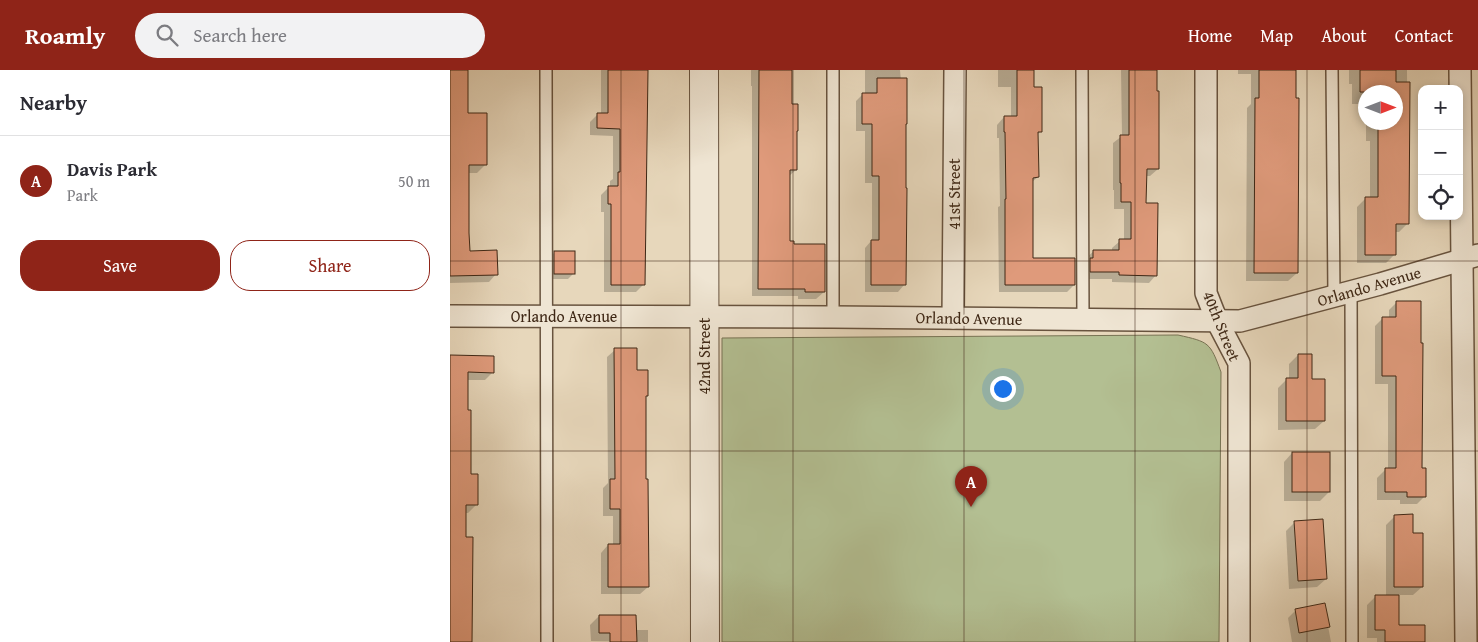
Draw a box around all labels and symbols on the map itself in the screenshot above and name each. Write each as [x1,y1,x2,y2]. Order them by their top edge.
north arrow [1358,85,1403,130]
street label: 41st Street [942,158,966,230]
street label: Orlando Avenue [1314,260,1424,312]
street label: 40th Street [1197,287,1247,365]
street label: Orlando Avenue [511,304,617,328]
street label: Orlando Avenue [915,305,1023,331]
street label: 42nd Street [692,317,716,394]
your location [990,376,1016,402]
pin: A [955,466,987,507]

